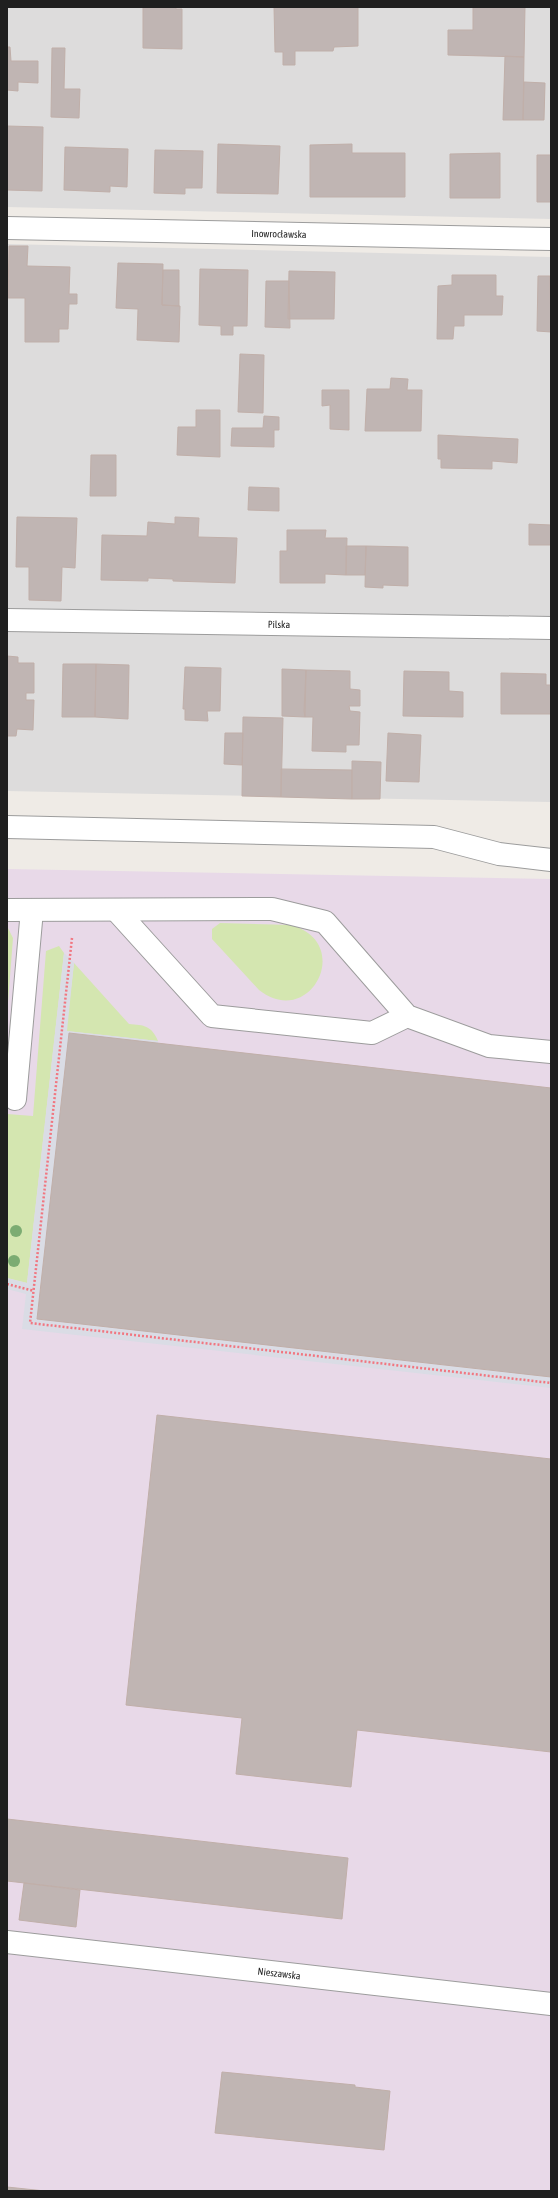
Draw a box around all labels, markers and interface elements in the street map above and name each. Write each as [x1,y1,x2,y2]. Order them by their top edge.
street label: Inowrocławska [251,227,307,240]
street label: Pilska [268,618,291,630]
street label: Nieszawska [257,1965,302,1981]

